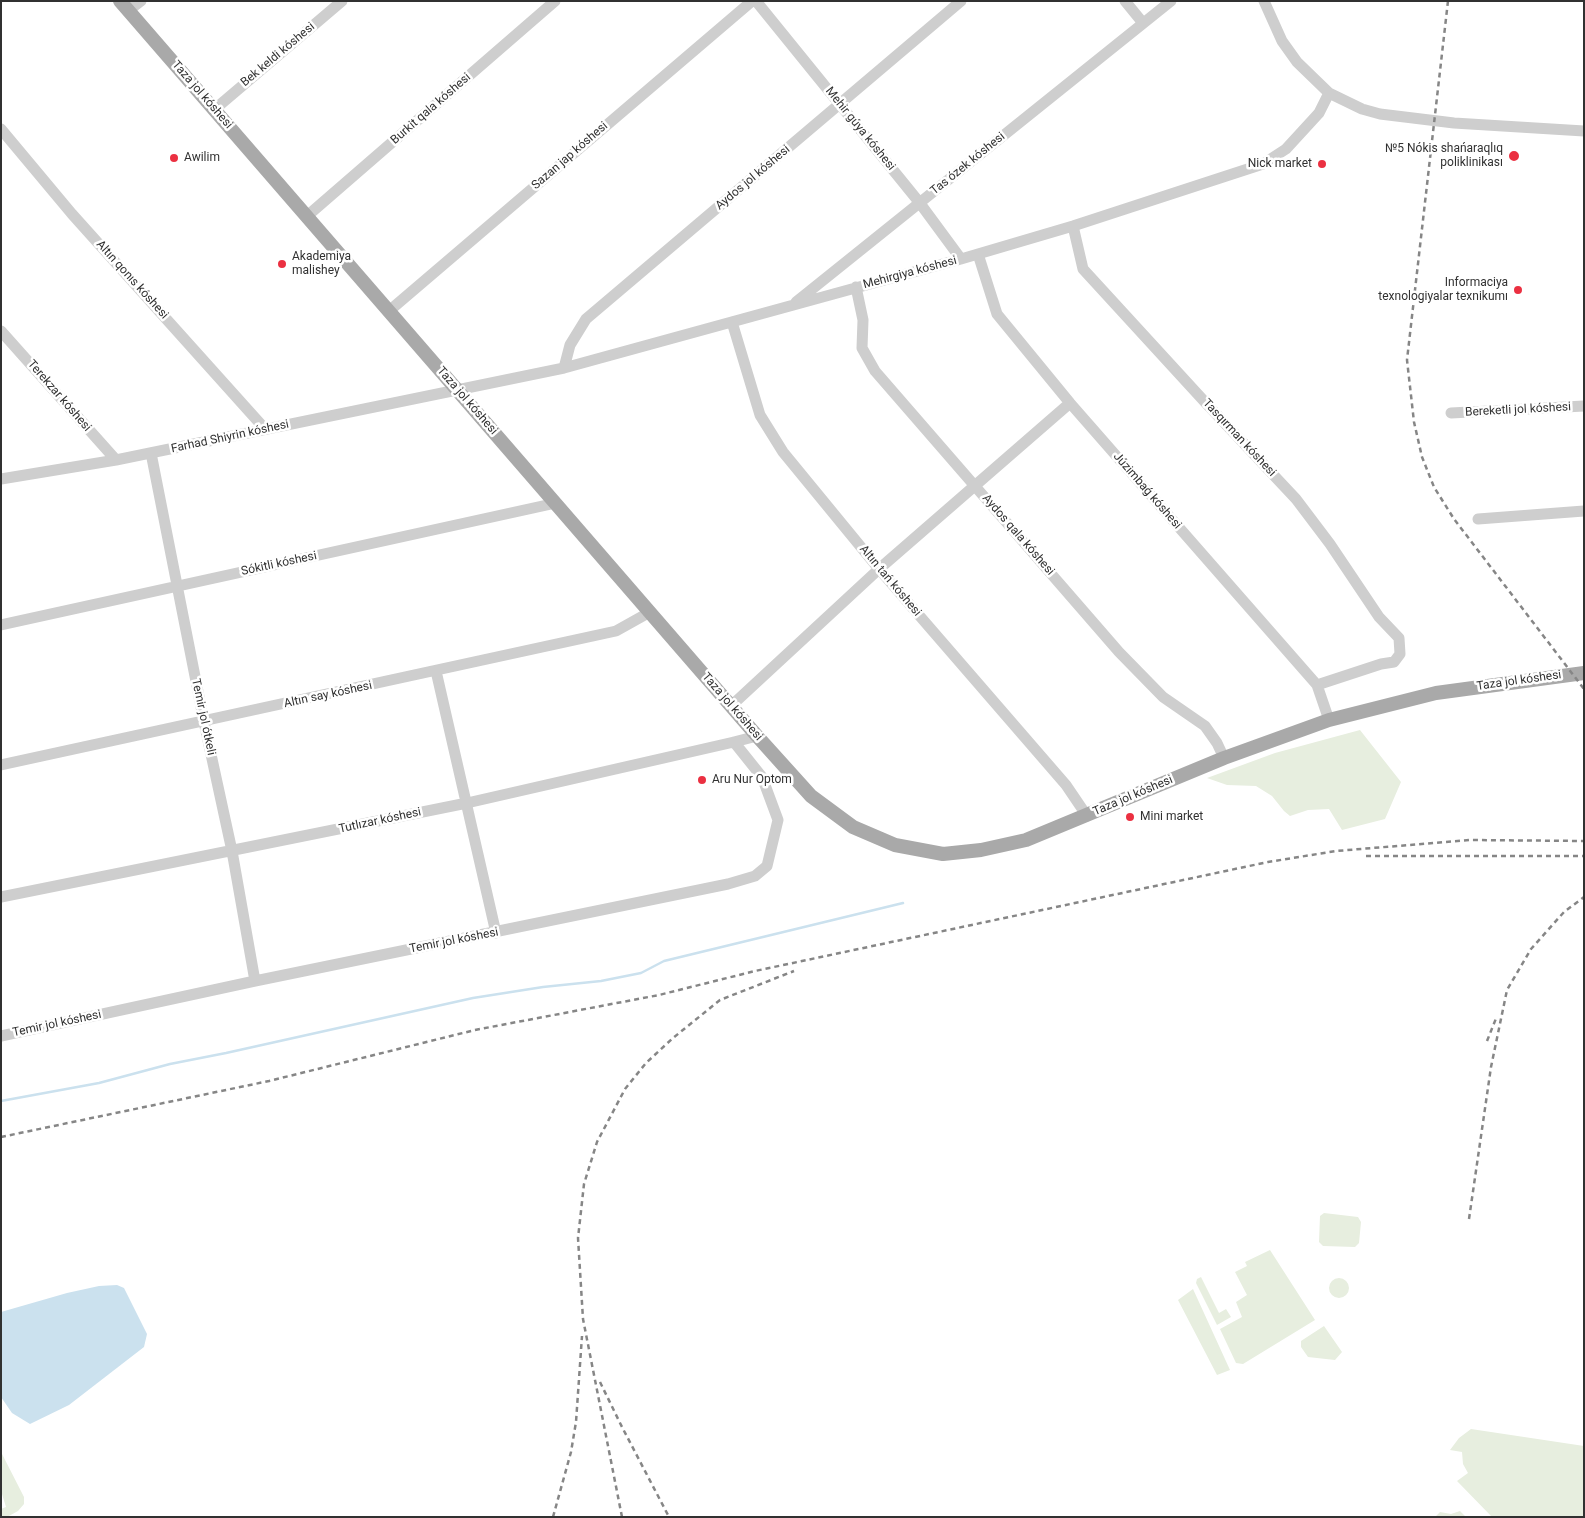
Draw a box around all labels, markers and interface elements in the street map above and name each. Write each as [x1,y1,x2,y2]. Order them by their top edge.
street label: Bek keldi kóshesi [238,20,318,90]
street label: Taza jol kóshesi [169,58,235,132]
street label: Burkit qala kóshesi [388,70,474,148]
street label: Mehir gúyа kóshesi [822,84,898,174]
street label: Sazan jap kóshesi [529,119,611,193]
street label: Tas ózek kóshesi [928,130,1008,198]
place label: №5 Nókis shańaraqlıq poliklinikası [1385,142,1503,170]
street label: Aydos jol kóshesi [713,143,793,213]
marker: №5 Nókis shańaraqlıq poliklinikası [1507,149,1521,163]
place label: Awilim [184,151,220,165]
marker: Awilim [168,152,180,164]
place label: Nick market [1248,157,1312,171]
marker: Nick market [1316,158,1328,170]
street label: Altın qonıs kóshesi [93,238,171,322]
place label: Akademiya malishey [292,250,351,278]
street label: Mehirgiya kóshesi [862,254,958,292]
marker: Akademiya malishey [276,258,288,270]
place label: Informaciya texnologiyalar texnikumı [1378,276,1508,304]
marker: Informaciya texnologiyalar texnikumı [1512,284,1524,296]
street label: Terekzar kóshesi [24,357,94,435]
street label: Taza jol kóshesi [434,364,500,438]
street label: Tasqırman kóshesi [1199,396,1279,480]
street label: Bereketli jol kóshesi [1465,400,1571,420]
street label: Farhad Shiyrin kóshesi [170,417,290,457]
street label: Júzimbaǵ kóshesi [1110,450,1184,532]
street label: Aydos qala kóshesi [979,491,1057,579]
street label: Altın tań kóshesi [856,542,924,620]
street label: Sókitli kóshesi [240,549,318,579]
street label: Taza jol kóshesi [1476,668,1562,694]
street label: Taza jol kóshesi [699,670,765,744]
street label: Temir jol ótkeli [188,677,218,757]
street label: Altın say kóshesi [283,679,373,711]
place label: Aru Nur Optom [712,773,792,787]
street label: Taza jol kóshesi [1091,773,1175,819]
marker: Aru Nur Optom [696,774,708,786]
street label: Tutlızar kóshesi [338,805,422,837]
place label: Mini market [1140,810,1203,824]
marker: Mini market [1124,811,1136,823]
street label: Temir jol kóshesi [408,925,500,957]
street label: Temir jol kóshesi [11,1008,103,1040]

